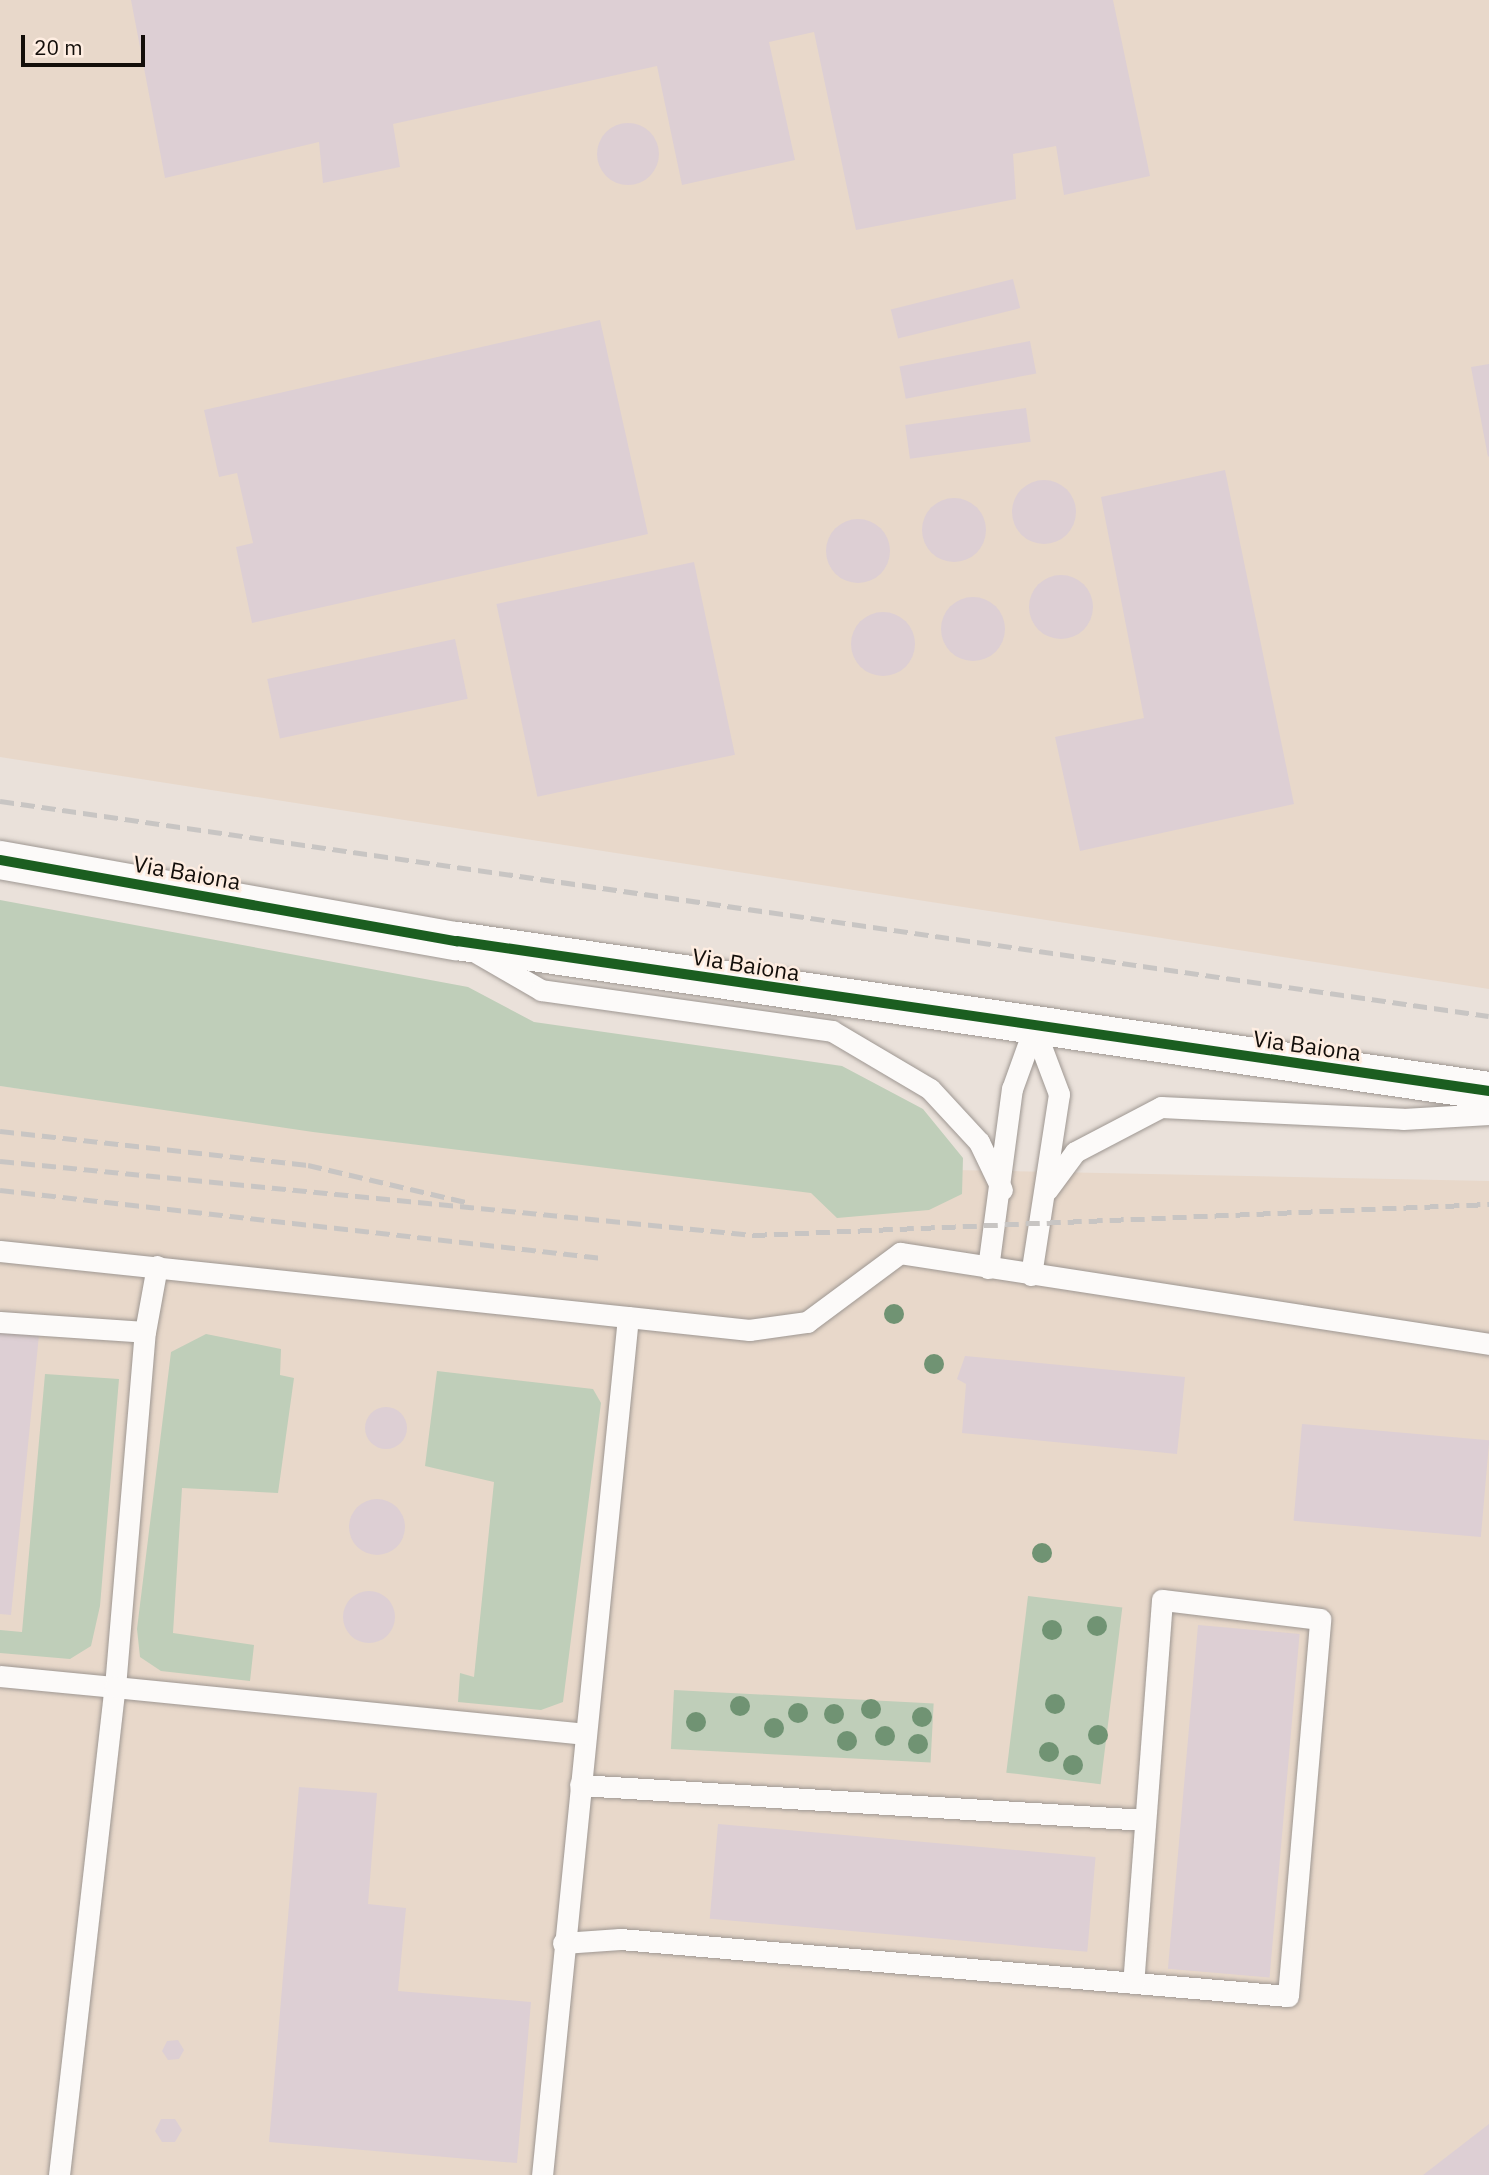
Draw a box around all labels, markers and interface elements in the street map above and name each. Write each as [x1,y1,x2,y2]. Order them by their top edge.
scale bar [24,21,149,65]
text: 20 m [34,33,83,61]
street label: Via Baiona [131,849,243,895]
street label: Via Baiona [690,942,802,986]
street label: Via Baiona [1251,1024,1363,1066]

